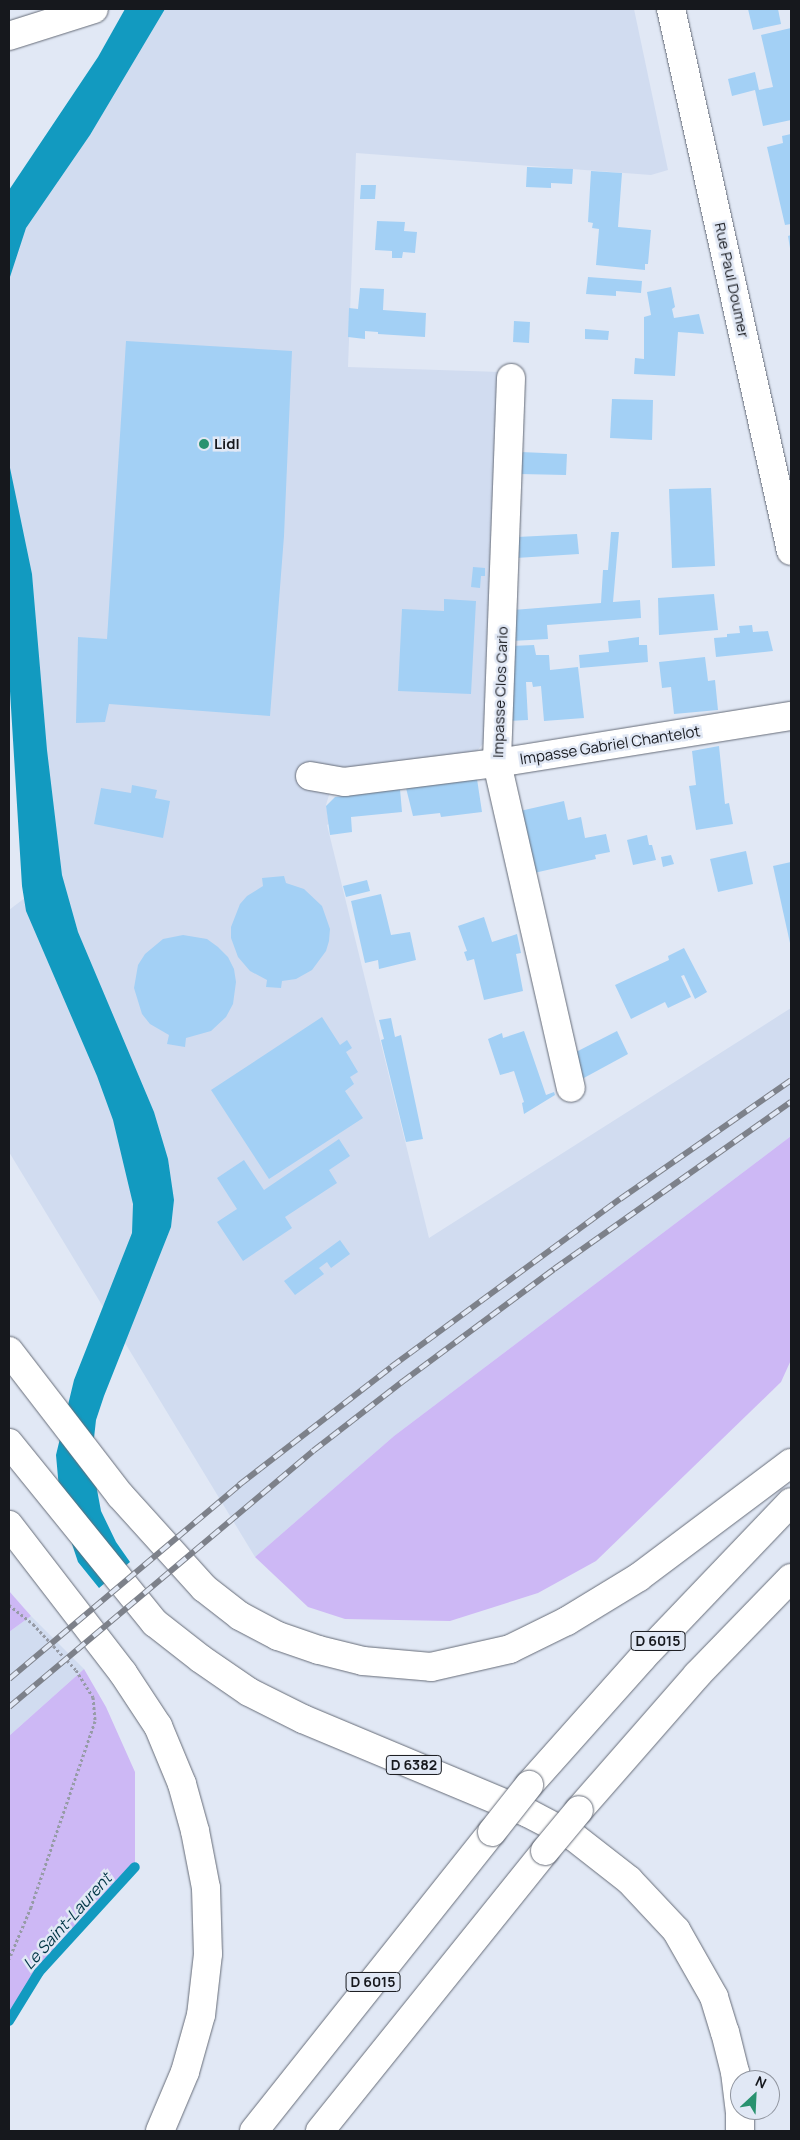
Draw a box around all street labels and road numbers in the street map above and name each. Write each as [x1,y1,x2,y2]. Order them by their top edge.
street label: Rue Paul Doumer [711,221,753,339]
street label: Impasse Clos Cario [489,626,511,758]
street label: Impasse Gabriel Chantelot [518,722,702,768]
road number: D 6015 [630,1630,686,1652]
road number: D 6382 [385,1754,443,1776]
road number: D 6015 [346,1970,400,1994]

